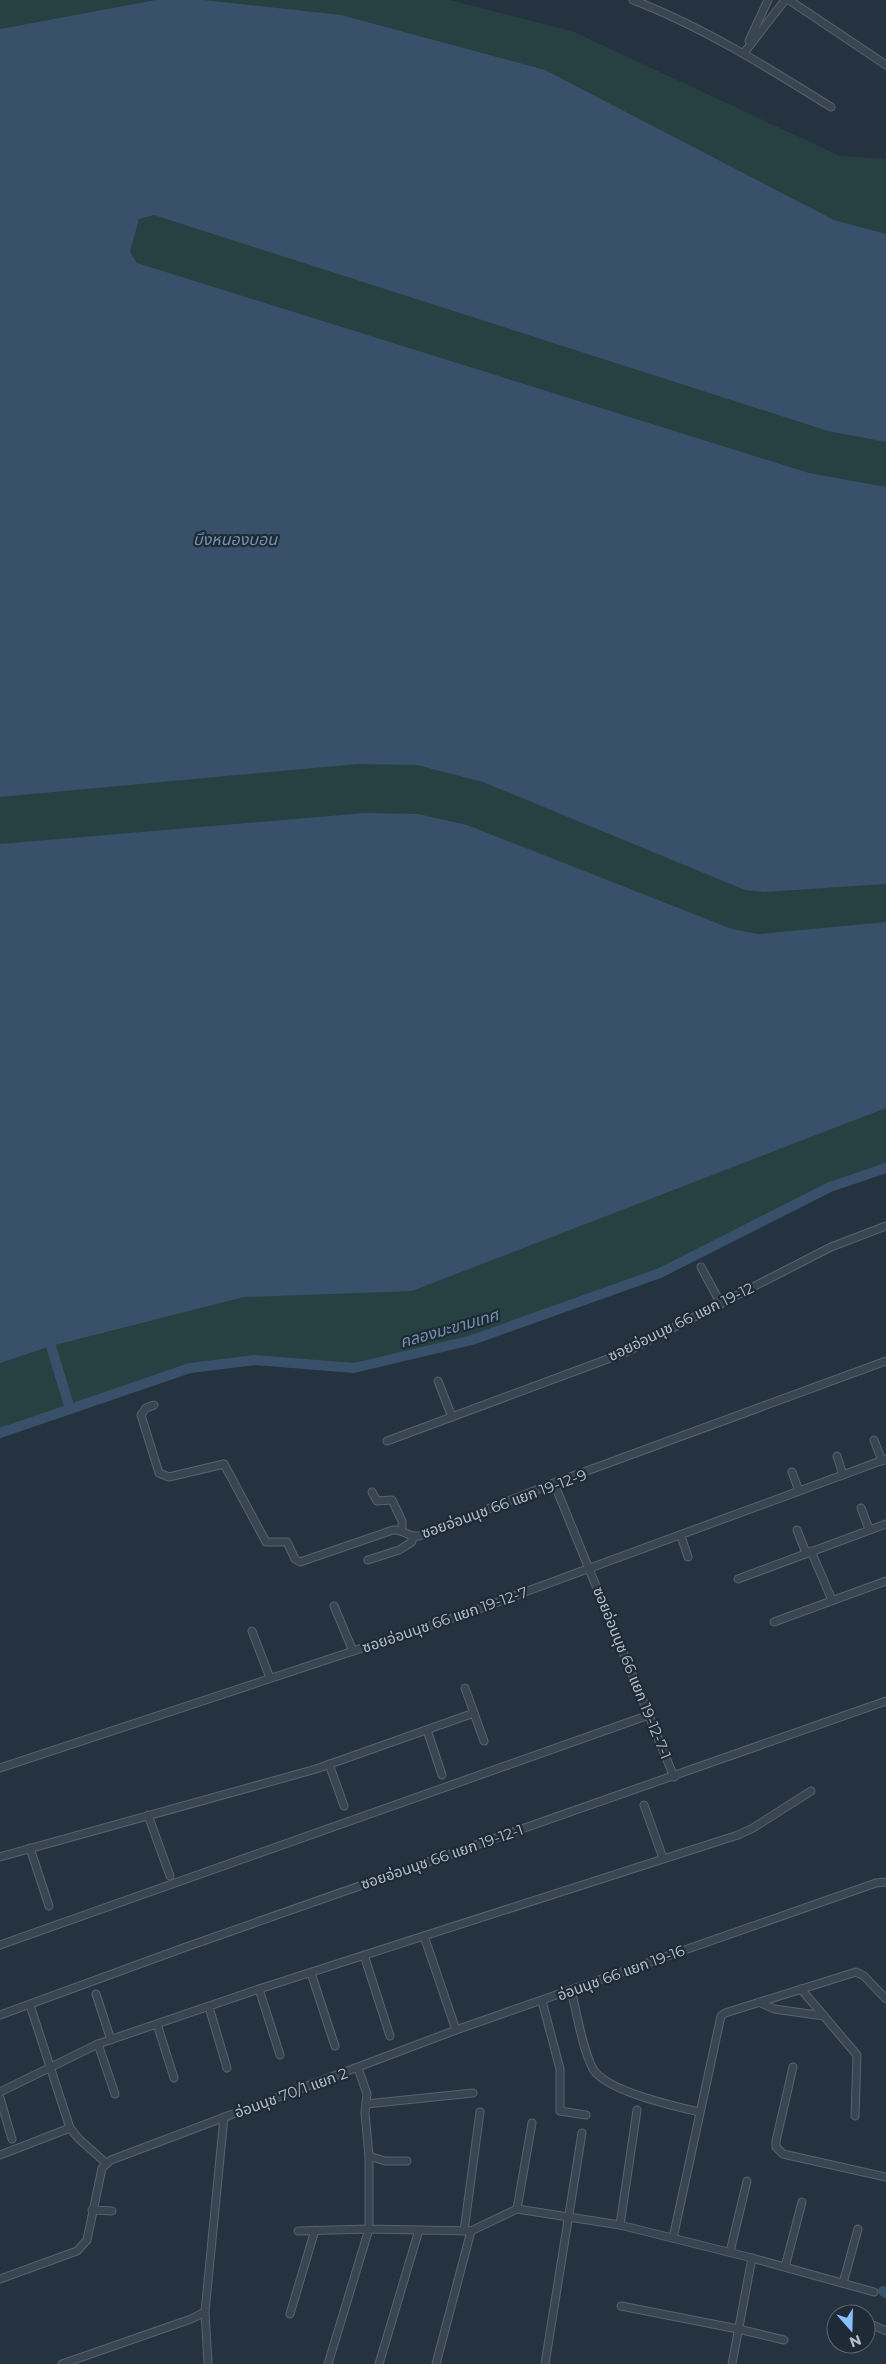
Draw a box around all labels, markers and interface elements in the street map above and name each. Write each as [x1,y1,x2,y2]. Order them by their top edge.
water label: บึงหนองบอน [193,530,278,549]
street label: ซอยอ่อนนุช 66 แยก 19-12 [605,1278,757,1365]
water label: คลองมะขามเทศ [398,1305,502,1352]
street label: ซอยอ่อนนุช 66 แยก 19-12-9 [419,1465,589,1542]
street label: ซอยอ่อนนุช 66 แยก 19-12-7 [359,1582,530,1657]
street label: ซอยอ่อนนุช 66 แยก 19-12-7-1 [589,1584,676,1762]
street label: ซอยอ่อนนุช 66 แยก 19-12-1 [358,1820,526,1893]
street label: อ่อนนุช 66 แยก 19-16 [554,1941,687,2004]
street label: อ่อนนุช 70/1 แยก 2 [232,2063,350,2122]
north arrow [826,2304,876,2354]
text: N [847,2331,864,2352]

